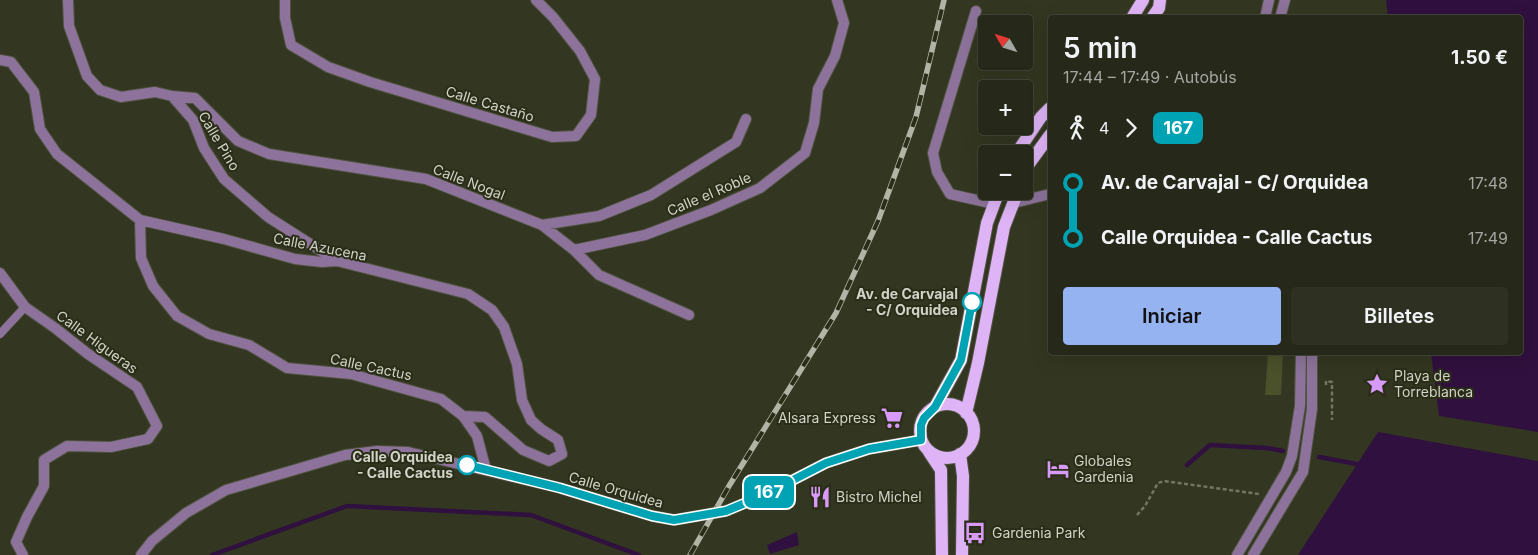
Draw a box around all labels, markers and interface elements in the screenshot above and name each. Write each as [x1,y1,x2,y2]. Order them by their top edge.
north arrow [978,15,1032,70]
map controls [978,15,1033,200]
text: 5 min [1063,31,1137,65]
text: 1.50 € [1451,46,1508,69]
text: 17:44 – 17:49 · Autobús [1063,67,1237,87]
button: + [978,80,1033,135]
street label: Calle Castaño [444,82,536,125]
street label: Calle Pino [195,108,244,173]
icon: walk [1063,114,1091,142]
icon: forward [1117,114,1145,142]
text: 167 [1163,117,1193,138]
text: 4 [1099,118,1109,138]
button: − [978,145,1033,200]
street label: Calle Nogal [431,160,508,203]
street label: Calle el Roble [664,168,753,219]
text: Av. de Carvajal - C/ Orquidea [1101,171,1369,194]
text: 17:48 [1468,173,1508,193]
text: Calle Orquidea - Calle Cactus [1101,226,1372,249]
text: 17:49 [1468,228,1508,248]
street label: Calle Azucena [272,229,368,264]
place label: Av. de Carvajal - C/ Orquidea [856,285,958,318]
button: Iniciar [1063,287,1281,345]
button: Billetes [1291,287,1508,345]
marker: Av. de Carvajal - C/ Orquidea [962,292,982,312]
street label: Calle Higueras [53,306,141,377]
street label: Calle Cactus [329,350,414,383]
place label: Playa de Torreblanca [1394,367,1473,400]
place icon: Playa de Torreblanca [1364,371,1390,397]
supermarket icon: Alsara Express [879,405,905,431]
place label: Alsara Express [778,409,876,426]
place label: Calle Orquidea - Calle Cactus [352,448,453,481]
place label: Globales Gardenia [1074,452,1134,485]
marker: Calle Orquidea - Calle Cactus [457,455,477,475]
hotel icon: Globales Gardenia [1045,456,1071,482]
street label: Calle Orquidea [567,468,665,511]
line badge: 167 [740,476,798,508]
text: 167 [754,481,784,502]
restaurant icon: Bistro Michel [807,484,833,510]
place label: Bistro Michel [836,488,922,505]
bus stop icon: Gardenia Park [962,520,988,546]
place label: Gardenia Park [992,524,1086,541]

